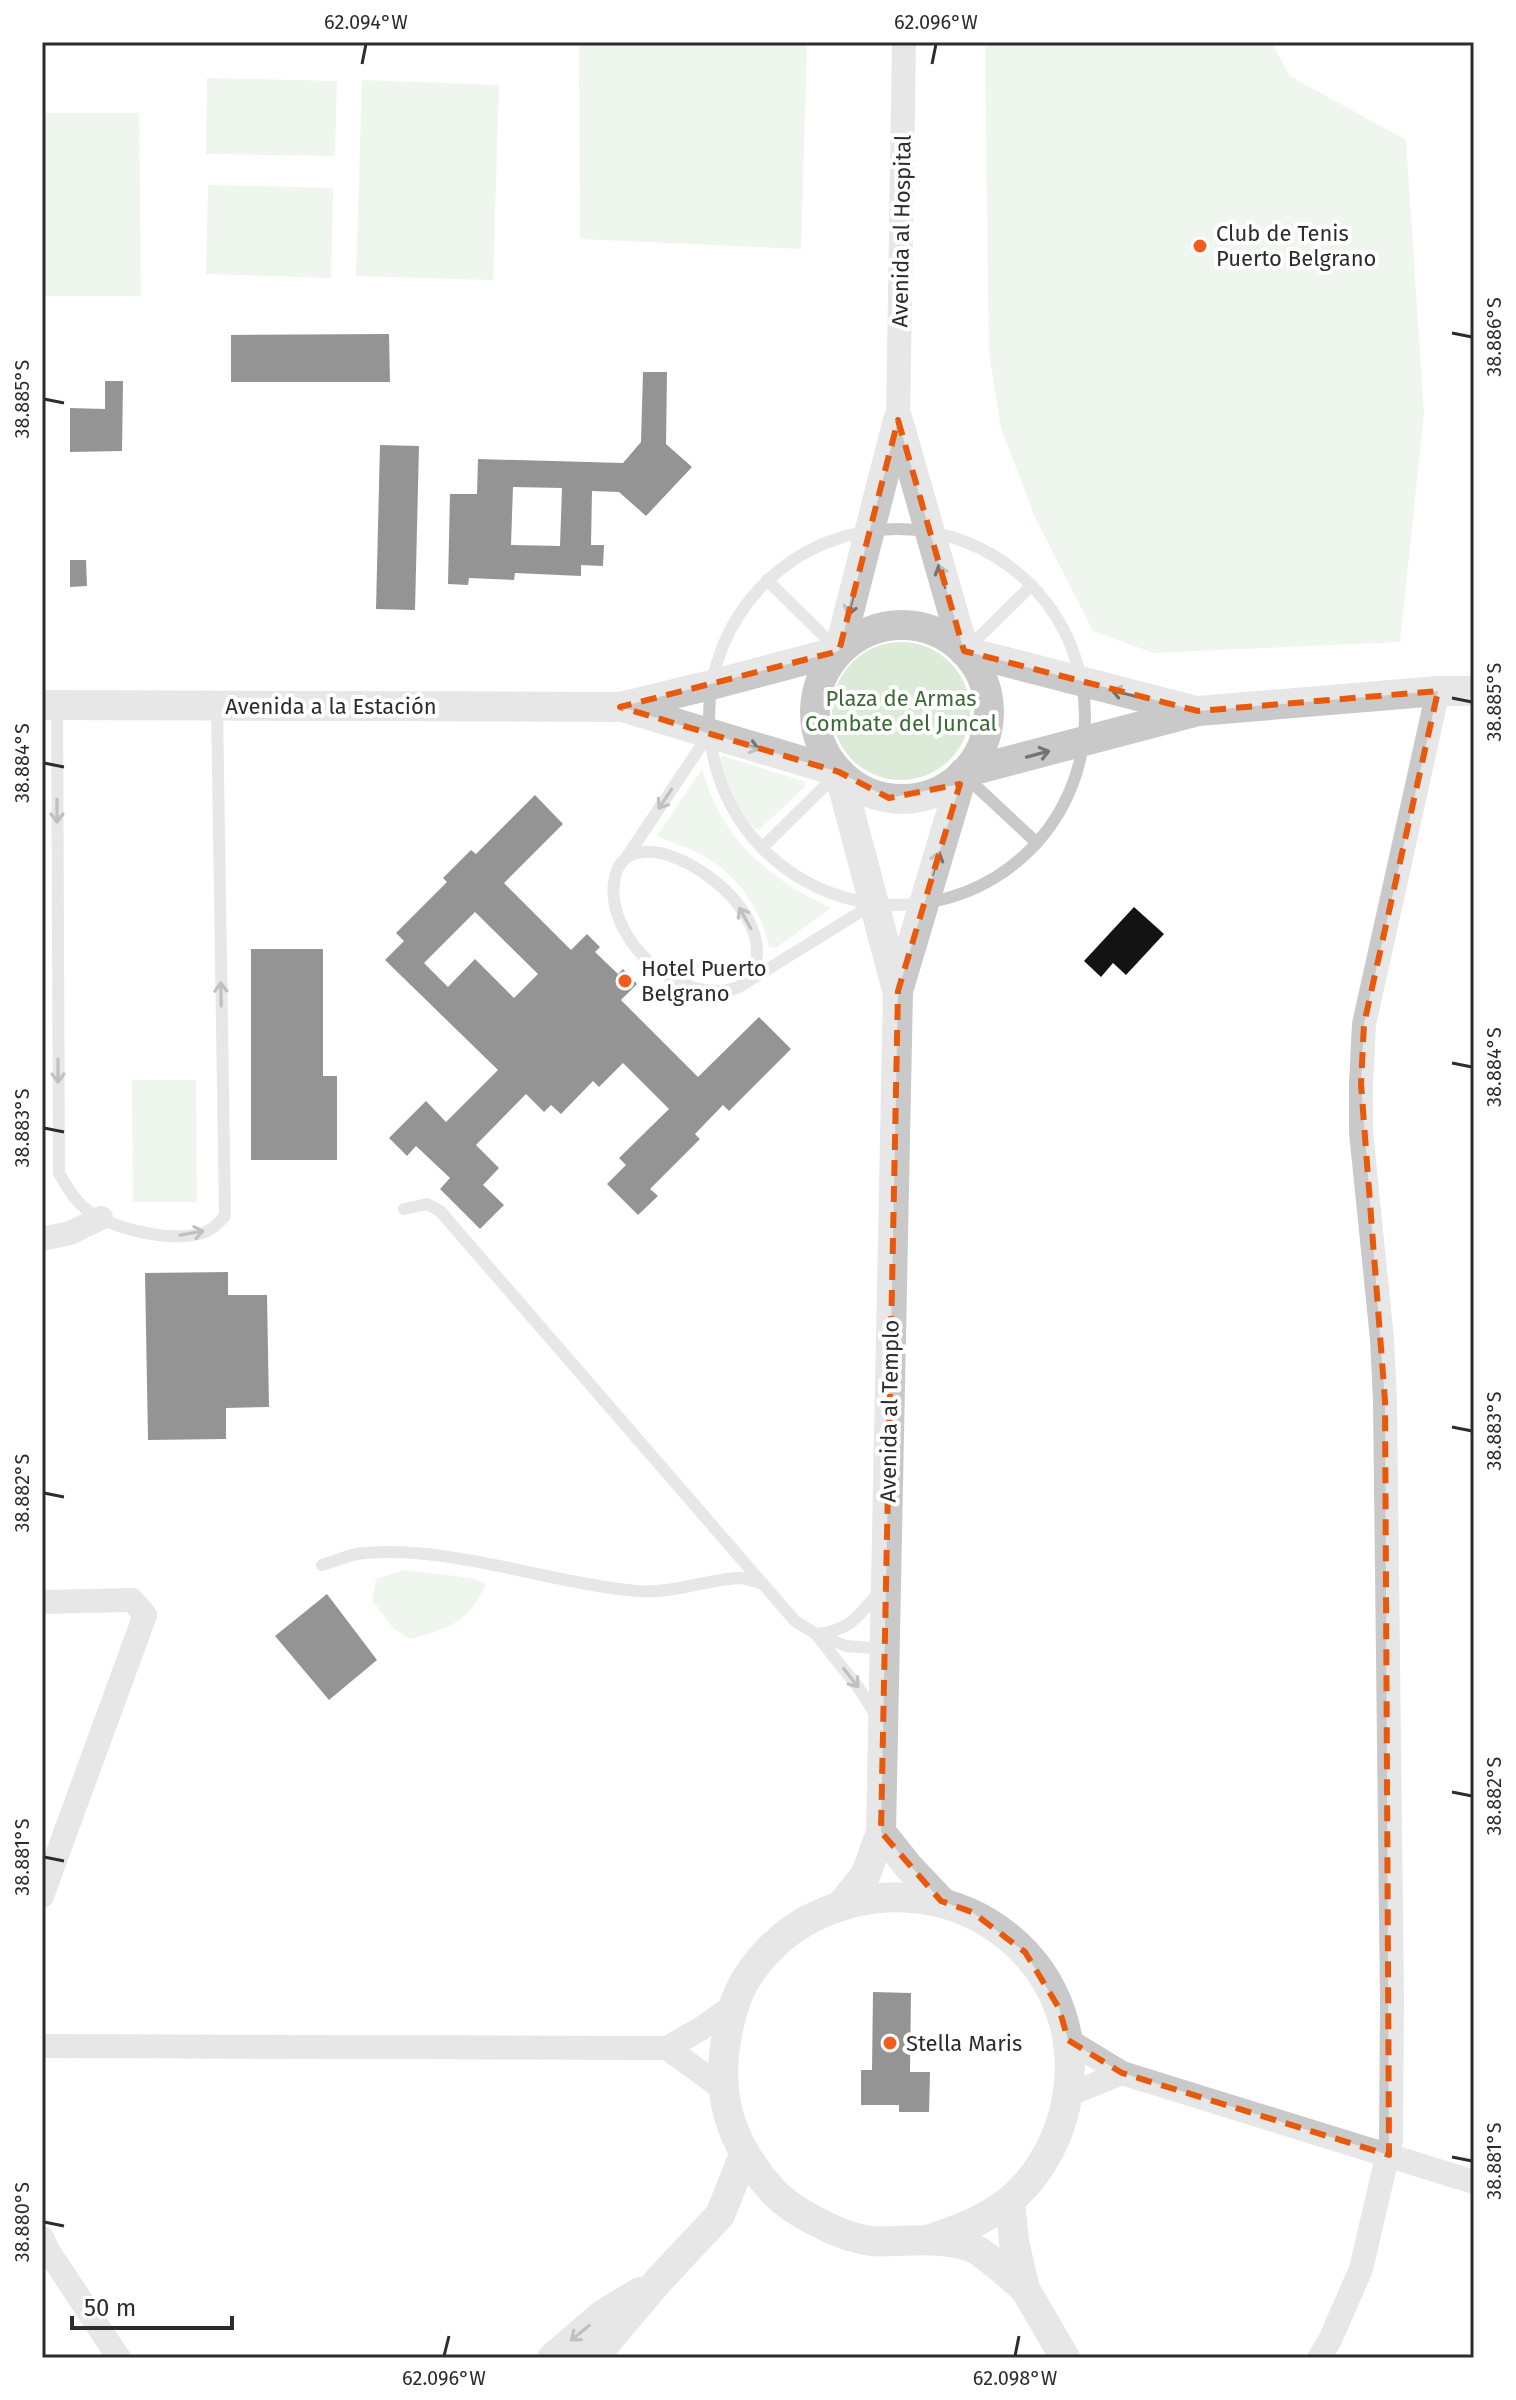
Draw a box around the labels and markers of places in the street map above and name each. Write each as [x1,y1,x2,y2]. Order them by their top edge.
place label: Club de Tenis Puerto Belgrano [1216,220,1376,272]
marker: Club de Tenis Puerto Belgrano [1191,237,1209,255]
place label: Hotel Puerto Belgrano [641,955,767,1007]
marker: Hotel Puerto Belgrano [616,972,634,990]
place label: Stella Maris [906,2030,1022,2057]
marker: Stella Maris [881,2034,899,2052]

